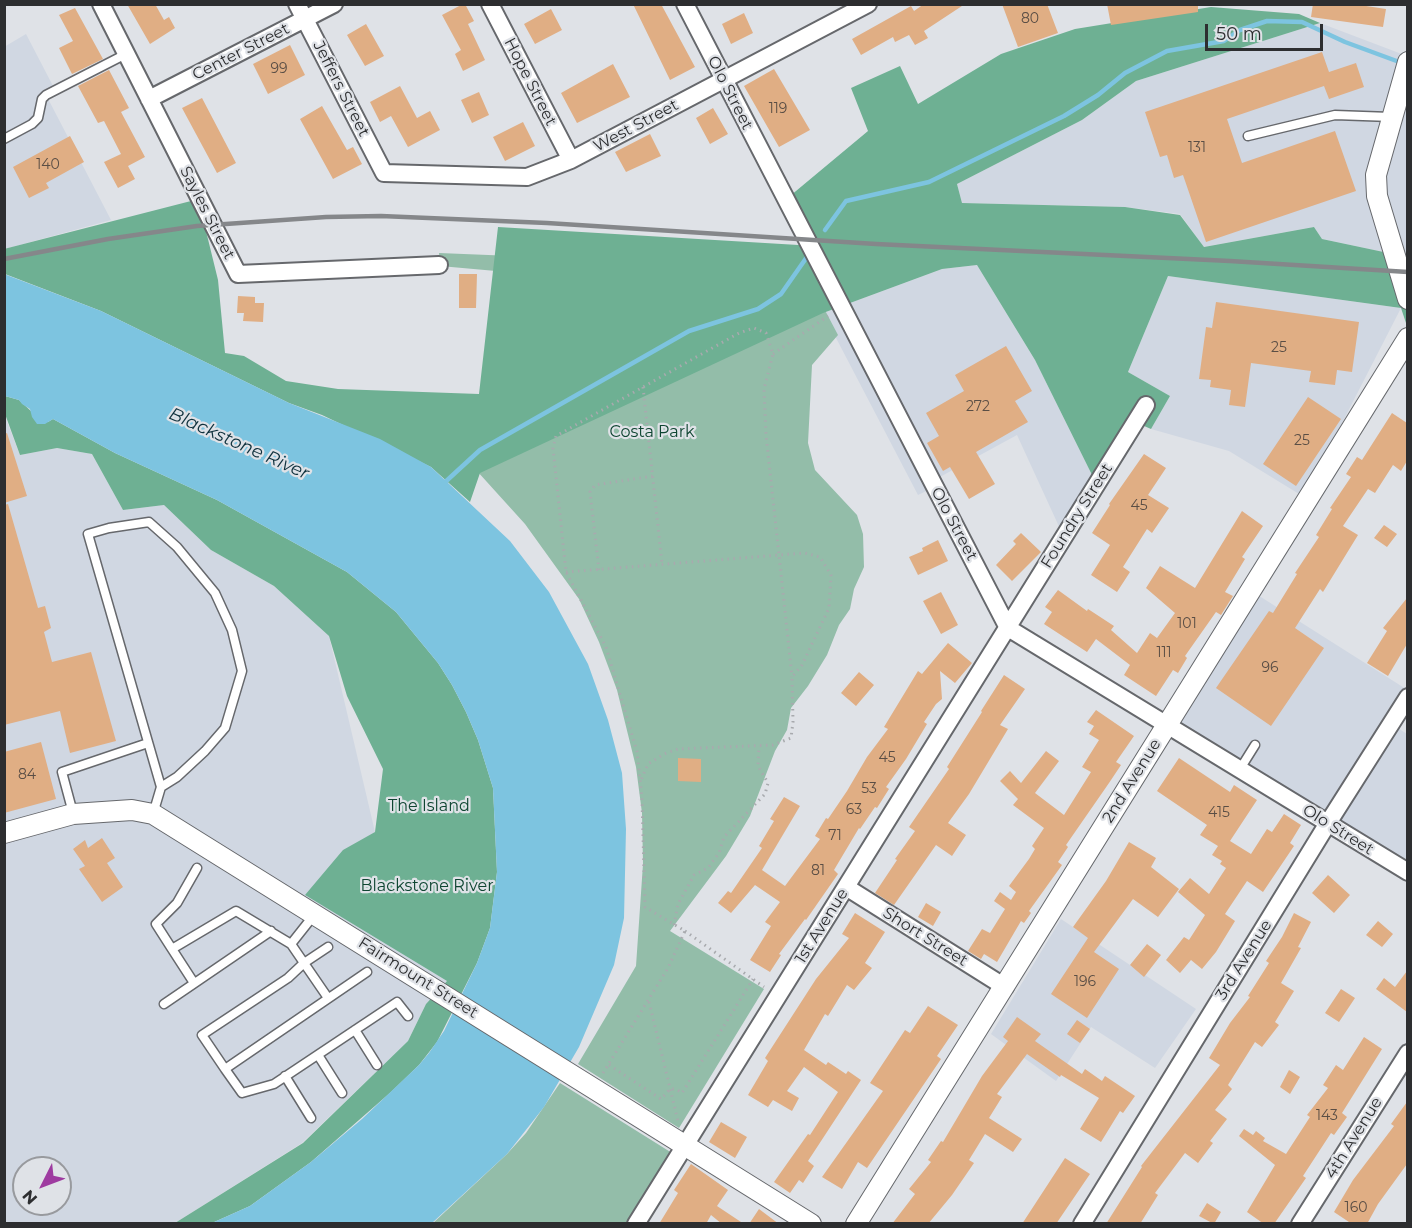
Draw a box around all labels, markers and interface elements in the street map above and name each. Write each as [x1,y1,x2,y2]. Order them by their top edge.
house number: 80 [1021,11,1039,27]
scale bar [1208,12,1326,50]
street label: Center Street [189,19,293,85]
text: 50 m [1216,23,1262,45]
street label: Hope Street [500,35,560,129]
street label: Jeffers Street [309,38,373,140]
street label: Olo Street [703,53,757,133]
house number: 99 [270,61,288,77]
street label: West Street [590,96,682,156]
house number: 119 [769,101,787,117]
house number: 131 [1188,140,1206,156]
house number: 140 [36,157,60,173]
street label: Sayles Street [175,163,239,263]
house number: 25 [1271,340,1287,356]
house number: 272 [966,399,990,415]
water label: Blackstone River [166,403,312,485]
park label: Costa Park [609,422,695,442]
house number: 25 [1294,433,1310,449]
street label: Foundry Street [1037,460,1117,572]
street label: Olo Street [927,484,981,564]
house number: 45 [1130,498,1148,514]
house number: 101 [1177,616,1197,632]
house number: 111 [1156,645,1172,661]
house number: 96 [1261,660,1279,676]
street label: 2nd Avenue [1099,735,1165,827]
house number: 45 [878,750,896,766]
house number: 84 [18,767,36,783]
house number: 53 [861,781,877,797]
park label: The Island [388,796,470,816]
street label: Olo Street [1299,801,1377,859]
house number: 63 [846,802,862,818]
house number: 415 [1208,805,1230,821]
house number: 71 [828,828,842,844]
house number: 81 [811,863,825,879]
park label: Blackstone River [360,876,494,896]
street label: 1st Avenue [791,885,853,967]
street label: Short Street [879,903,971,971]
street label: 3rd Avenue [1212,916,1276,1004]
street label: Fairmount Street [355,933,481,1023]
house number: 196 [1074,974,1096,990]
street label: 4th Avenue [1321,1094,1387,1182]
house number: 143 [1316,1108,1338,1124]
north arrow [12,1156,72,1216]
text: N [18,1186,41,1208]
house number: 160 [1345,1200,1367,1216]

